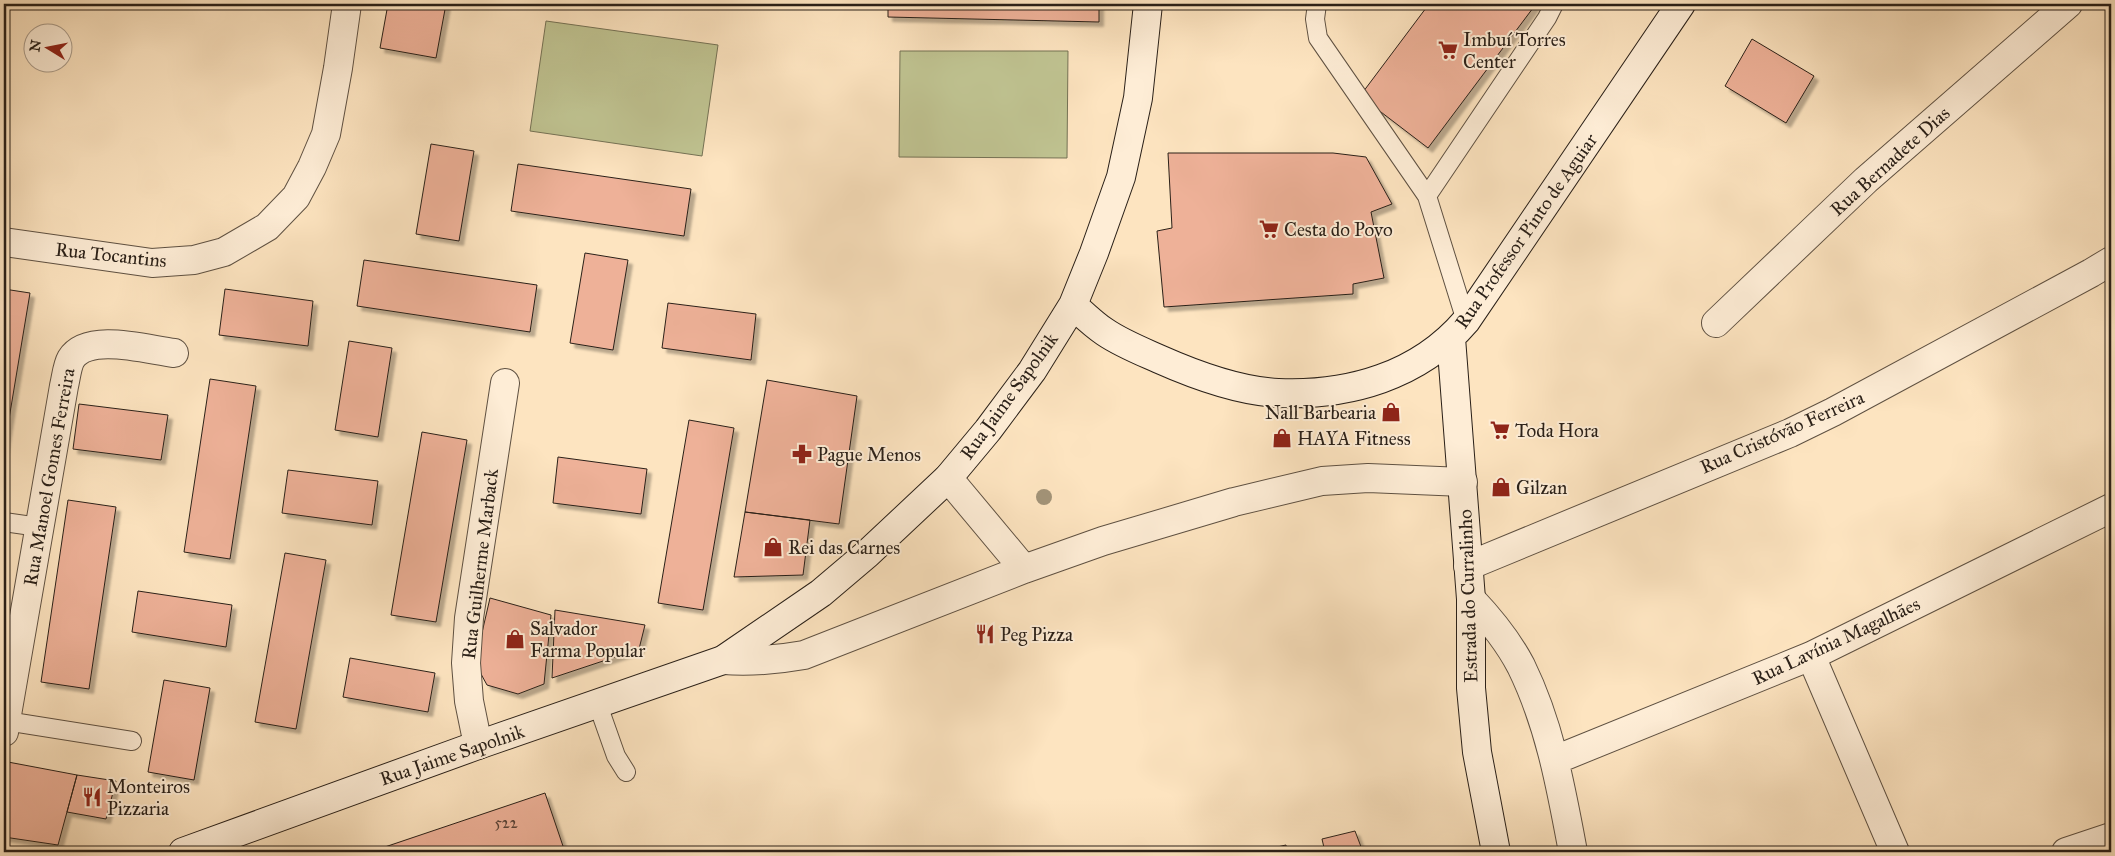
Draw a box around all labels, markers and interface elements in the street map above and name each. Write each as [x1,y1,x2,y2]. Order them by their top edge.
north arrow [22,22,72,72]
place label: Imbuí Torres Center [1463,28,1566,73]
text: N [26,38,45,53]
supermarket icon: Imbuí Torres Center [1437,39,1459,61]
street label: Rua Bernadete Dias [1826,101,1954,221]
street label: Rua Professor Pinto de Aguiar [1450,128,1603,333]
supermarket icon: Cesta do Povo [1258,218,1280,240]
place label: Cesta do Povo [1284,218,1393,241]
street label: Rua Tocantins [54,238,168,272]
street label: Rua Jaime Sapolnik [955,328,1064,465]
street label: Rua Manoel Gomes Ferreira [18,365,80,588]
street label: Rua Cristóvão Ferreira [1696,385,1868,479]
place label: Nall Barbearia [1265,401,1377,424]
shop icon: Nall Barbearia [1380,401,1402,423]
supermarket icon: Toda Hora [1489,419,1511,441]
place label: Toda Hora [1515,419,1600,442]
shop icon: HAYA Fitness [1271,427,1293,449]
place label: HAYA Fitness [1297,427,1411,450]
pharmacy icon: Pague Menos [791,443,813,465]
place label: Pague Menos [817,443,921,467]
street label: Rua Guilherme Marback [457,467,503,661]
shop icon: Gilzan [1490,476,1512,498]
place label: Gilzan [1516,476,1567,499]
street label: Estrada do Curralinho [1453,509,1483,683]
shop icon: Rei das Carnes [762,536,784,558]
place label: Rei das Carnes [788,536,900,559]
street label: Rua Lavínia Magalhães [1748,592,1924,691]
place label: Salvador Farma Popular [530,617,646,662]
restaurant icon: Peg Pizza [974,623,996,645]
place label: Peg Pizza [1000,623,1074,647]
shop icon: Salvador Farma Popular [504,628,526,650]
street label: Rua Jaime Sapolnik [377,719,528,791]
place label: Monteiros Pizzaria [107,775,190,820]
restaurant icon: Monteiros Pizzaria [81,786,103,808]
house number: 522 [494,813,518,832]

